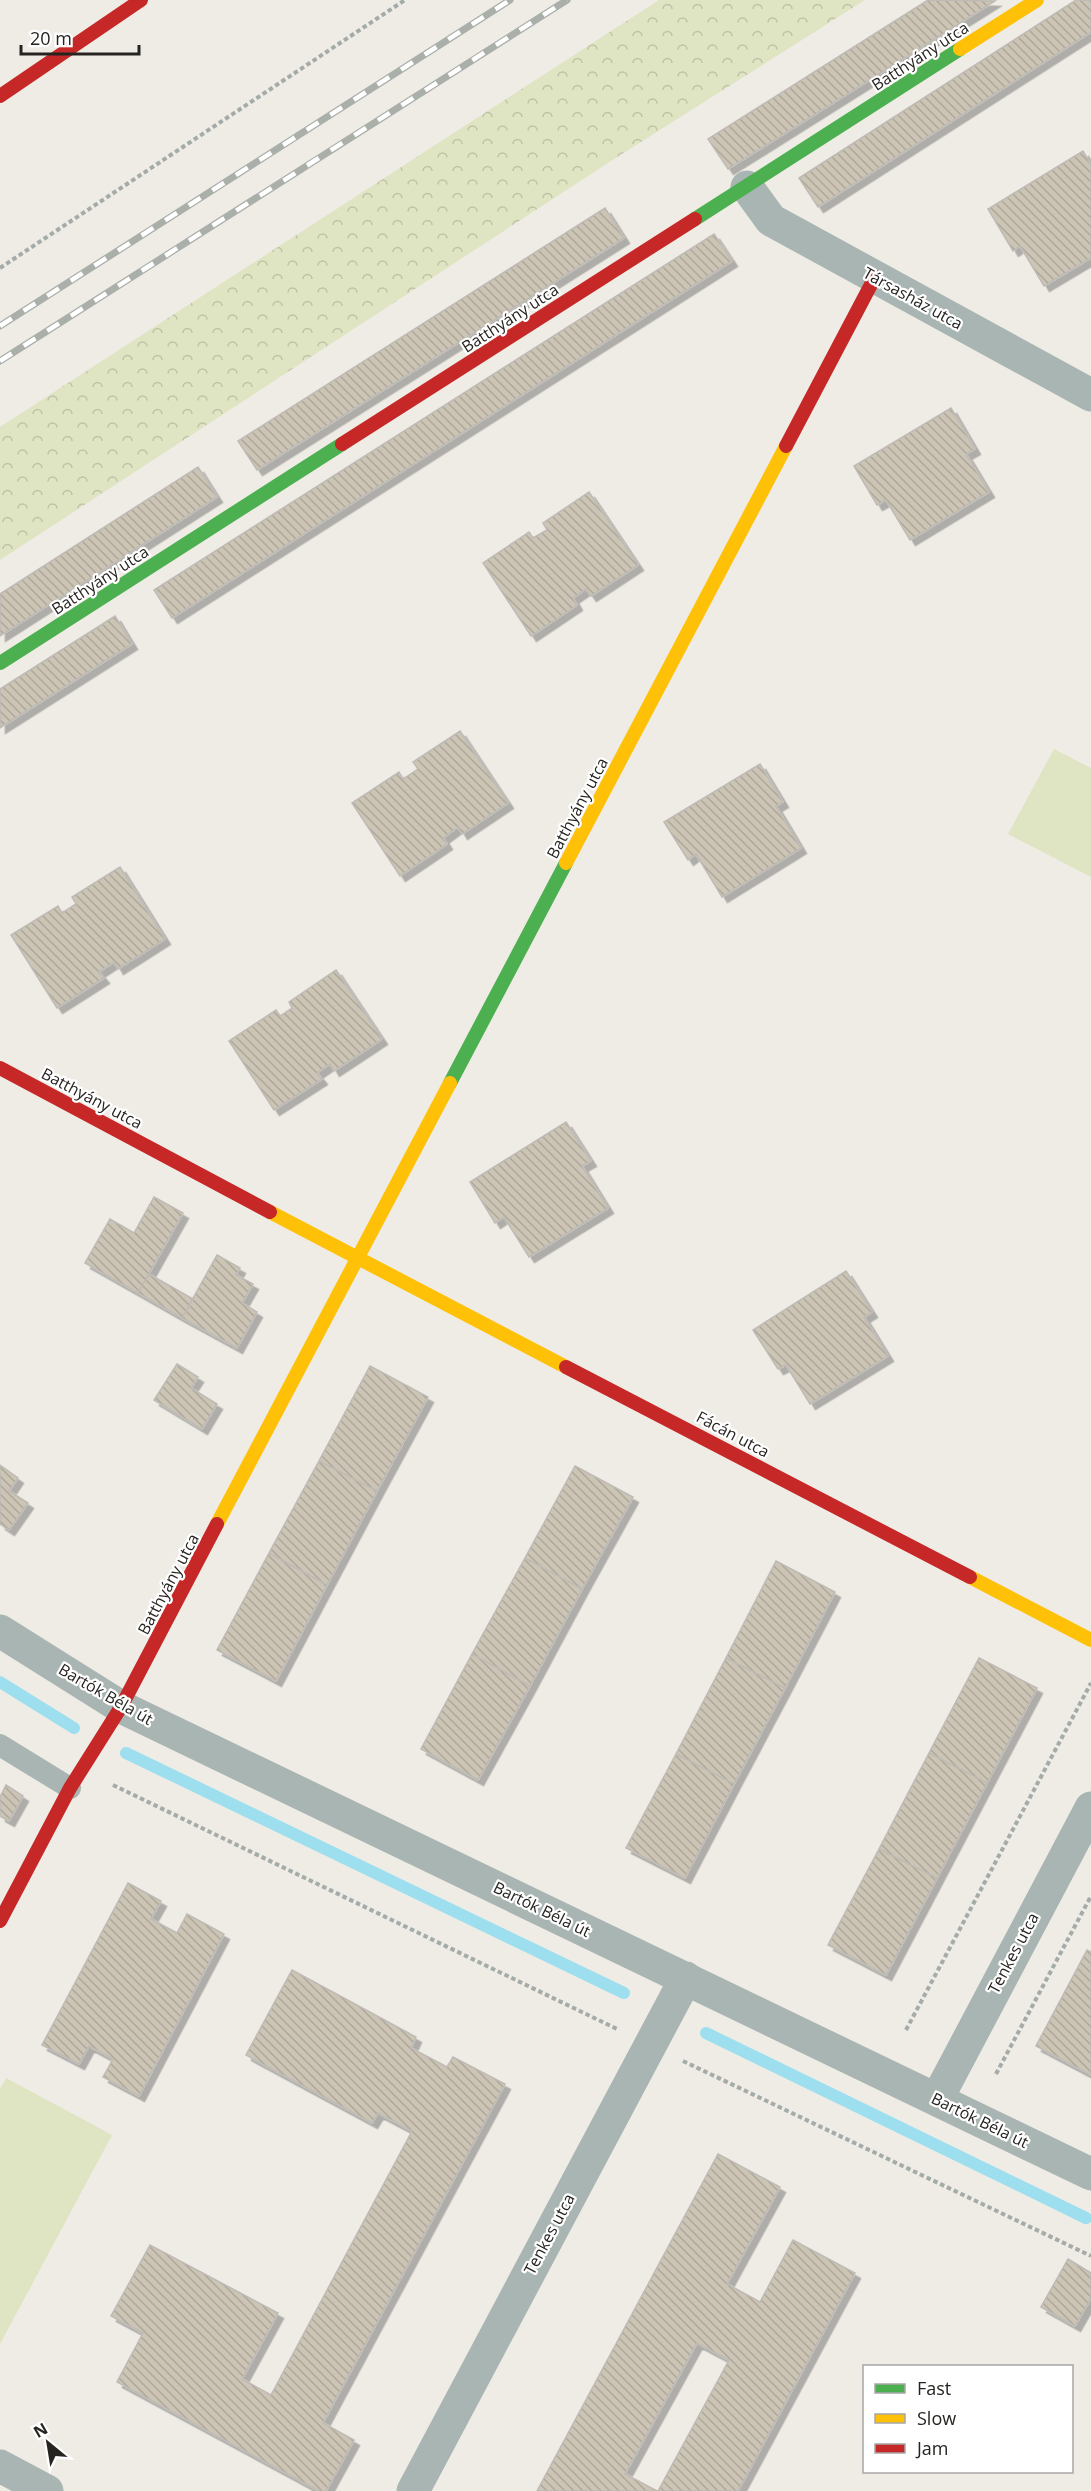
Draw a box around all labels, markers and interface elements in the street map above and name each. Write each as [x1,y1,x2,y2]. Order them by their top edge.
street label: Batthyány utca [867,16,973,96]
scale bar [21,18,140,56]
text: 20 m [30,26,72,50]
street label: Társasház utca [859,262,967,334]
street label: Batthyány utca [457,278,563,358]
street label: Batthyány utca [47,540,153,620]
street label: Batthyány utca [541,754,613,862]
street label: Batthyány utca [38,1062,146,1134]
street label: Fácán utca [693,1406,773,1462]
street label: Batthyány utca [132,1530,204,1638]
street label: Bartók Béla út [55,1658,157,1730]
street label: Bartók Béla út [490,1876,595,1942]
street label: Tenkes utca [982,1909,1044,1997]
street label: Bartók Béla út [928,2087,1033,2153]
street label: Tenkes utca [518,2190,580,2278]
legend [863,2365,1073,2473]
text: Fast [917,2376,951,2400]
text: Slow [917,2406,956,2430]
north arrow [18,2413,78,2473]
text: N [29,2417,52,2443]
text: Jam [915,2436,949,2460]

